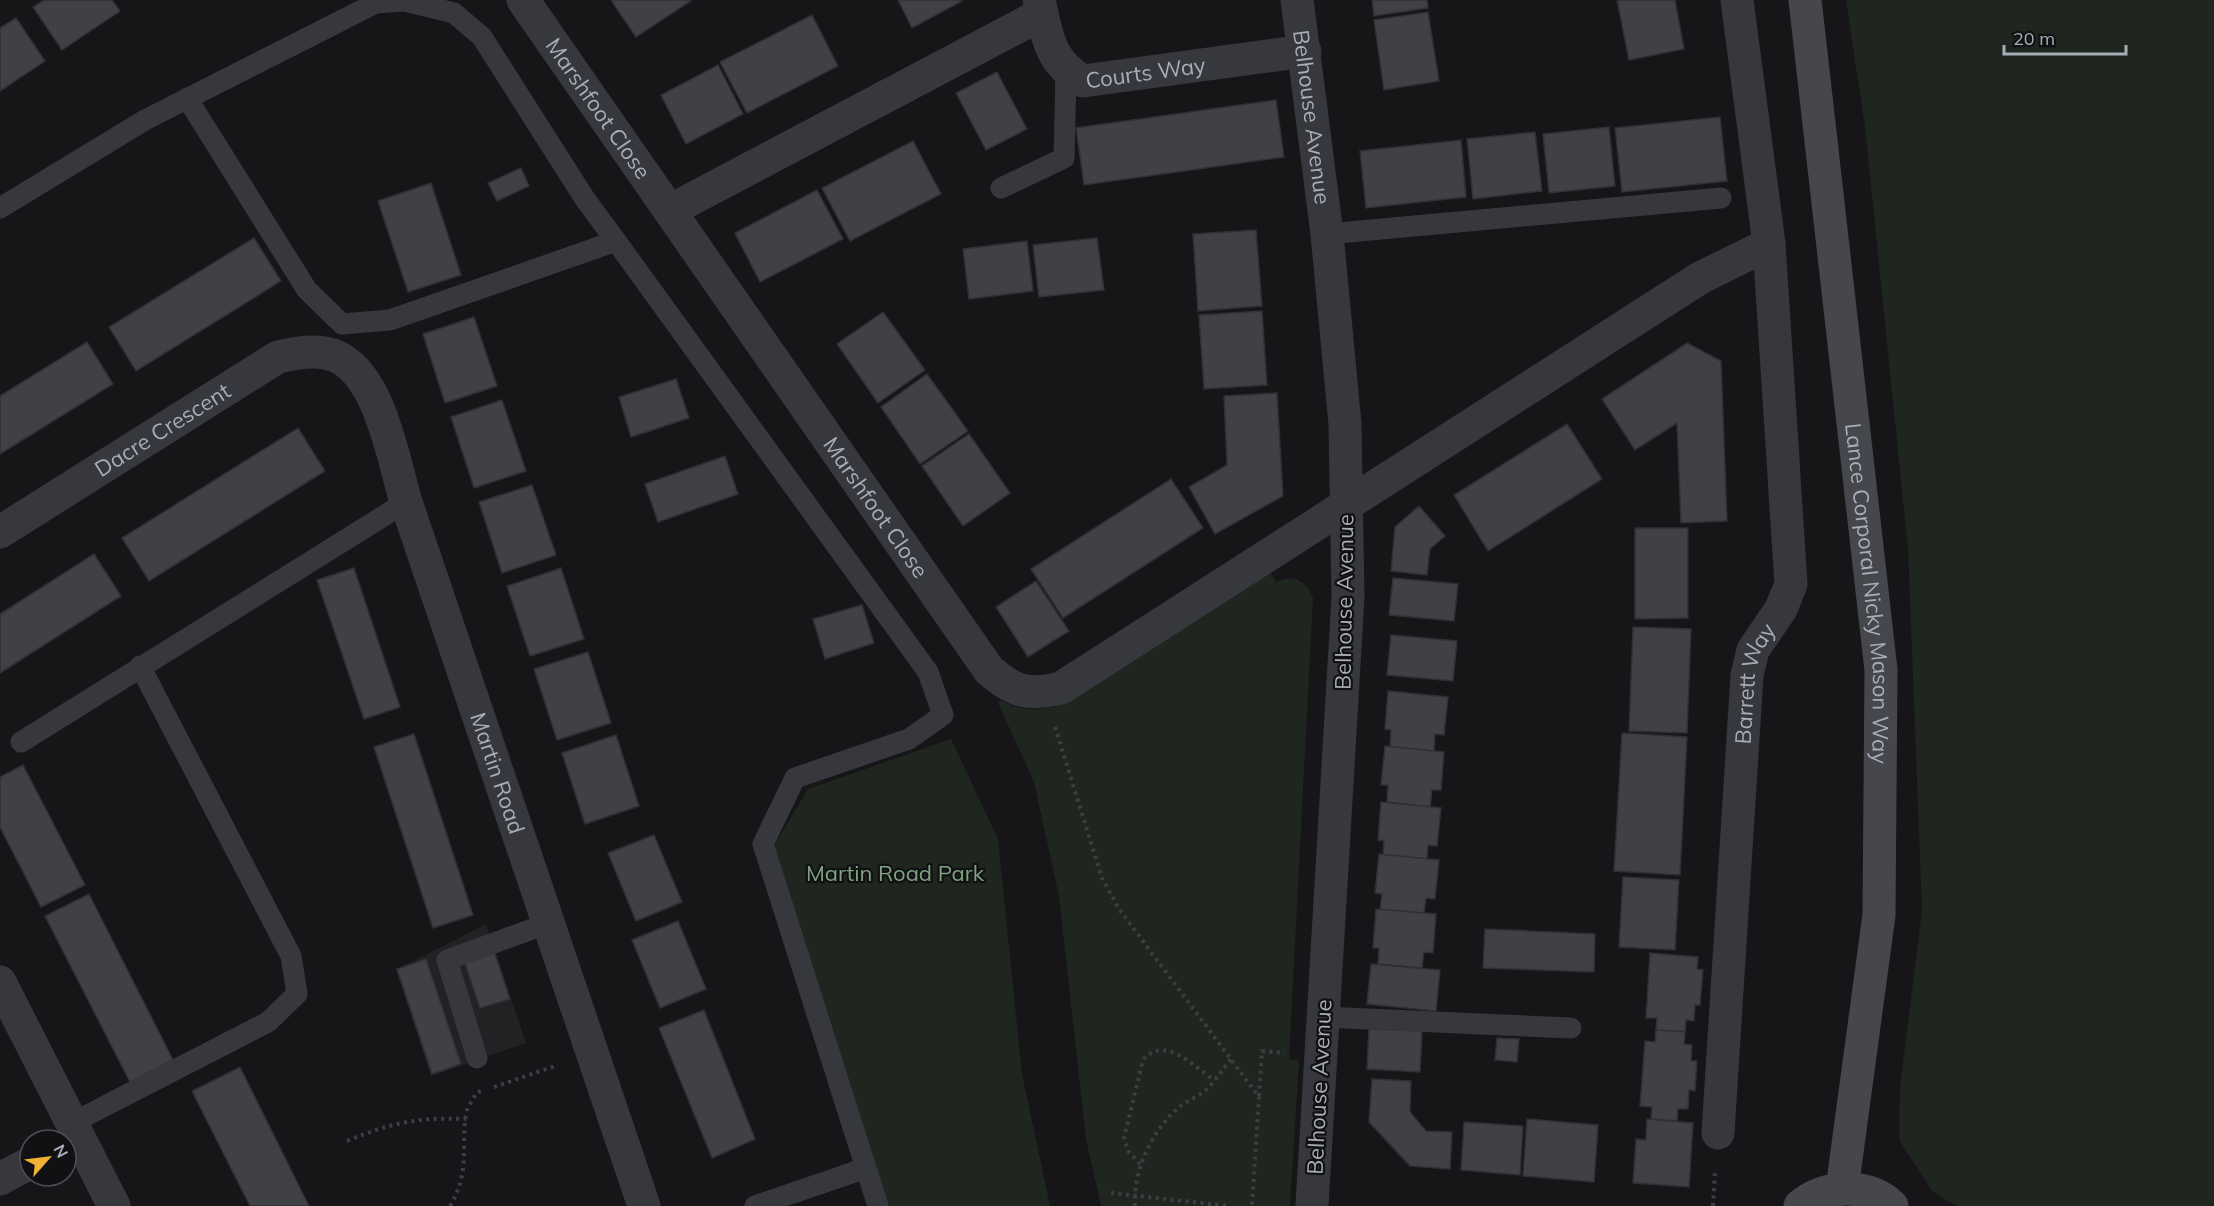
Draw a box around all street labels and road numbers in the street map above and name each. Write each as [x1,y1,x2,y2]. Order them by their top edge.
street label: Belhouse Avenue [1287,28,1337,206]
street label: Marshfoot Close [540,33,657,184]
street label: Courts Way [1084,51,1207,94]
street label: Dacre Crescent [89,376,236,483]
street label: Lance Corporal Nicky Mason Way [1839,421,1895,764]
street label: Marshfoot Close [817,432,935,583]
street label: Belhouse Avenue [1328,514,1360,690]
street label: Barrett Way [1729,617,1782,745]
street label: Martin Road [464,709,531,837]
street label: Belhouse Avenue [1300,999,1338,1175]

